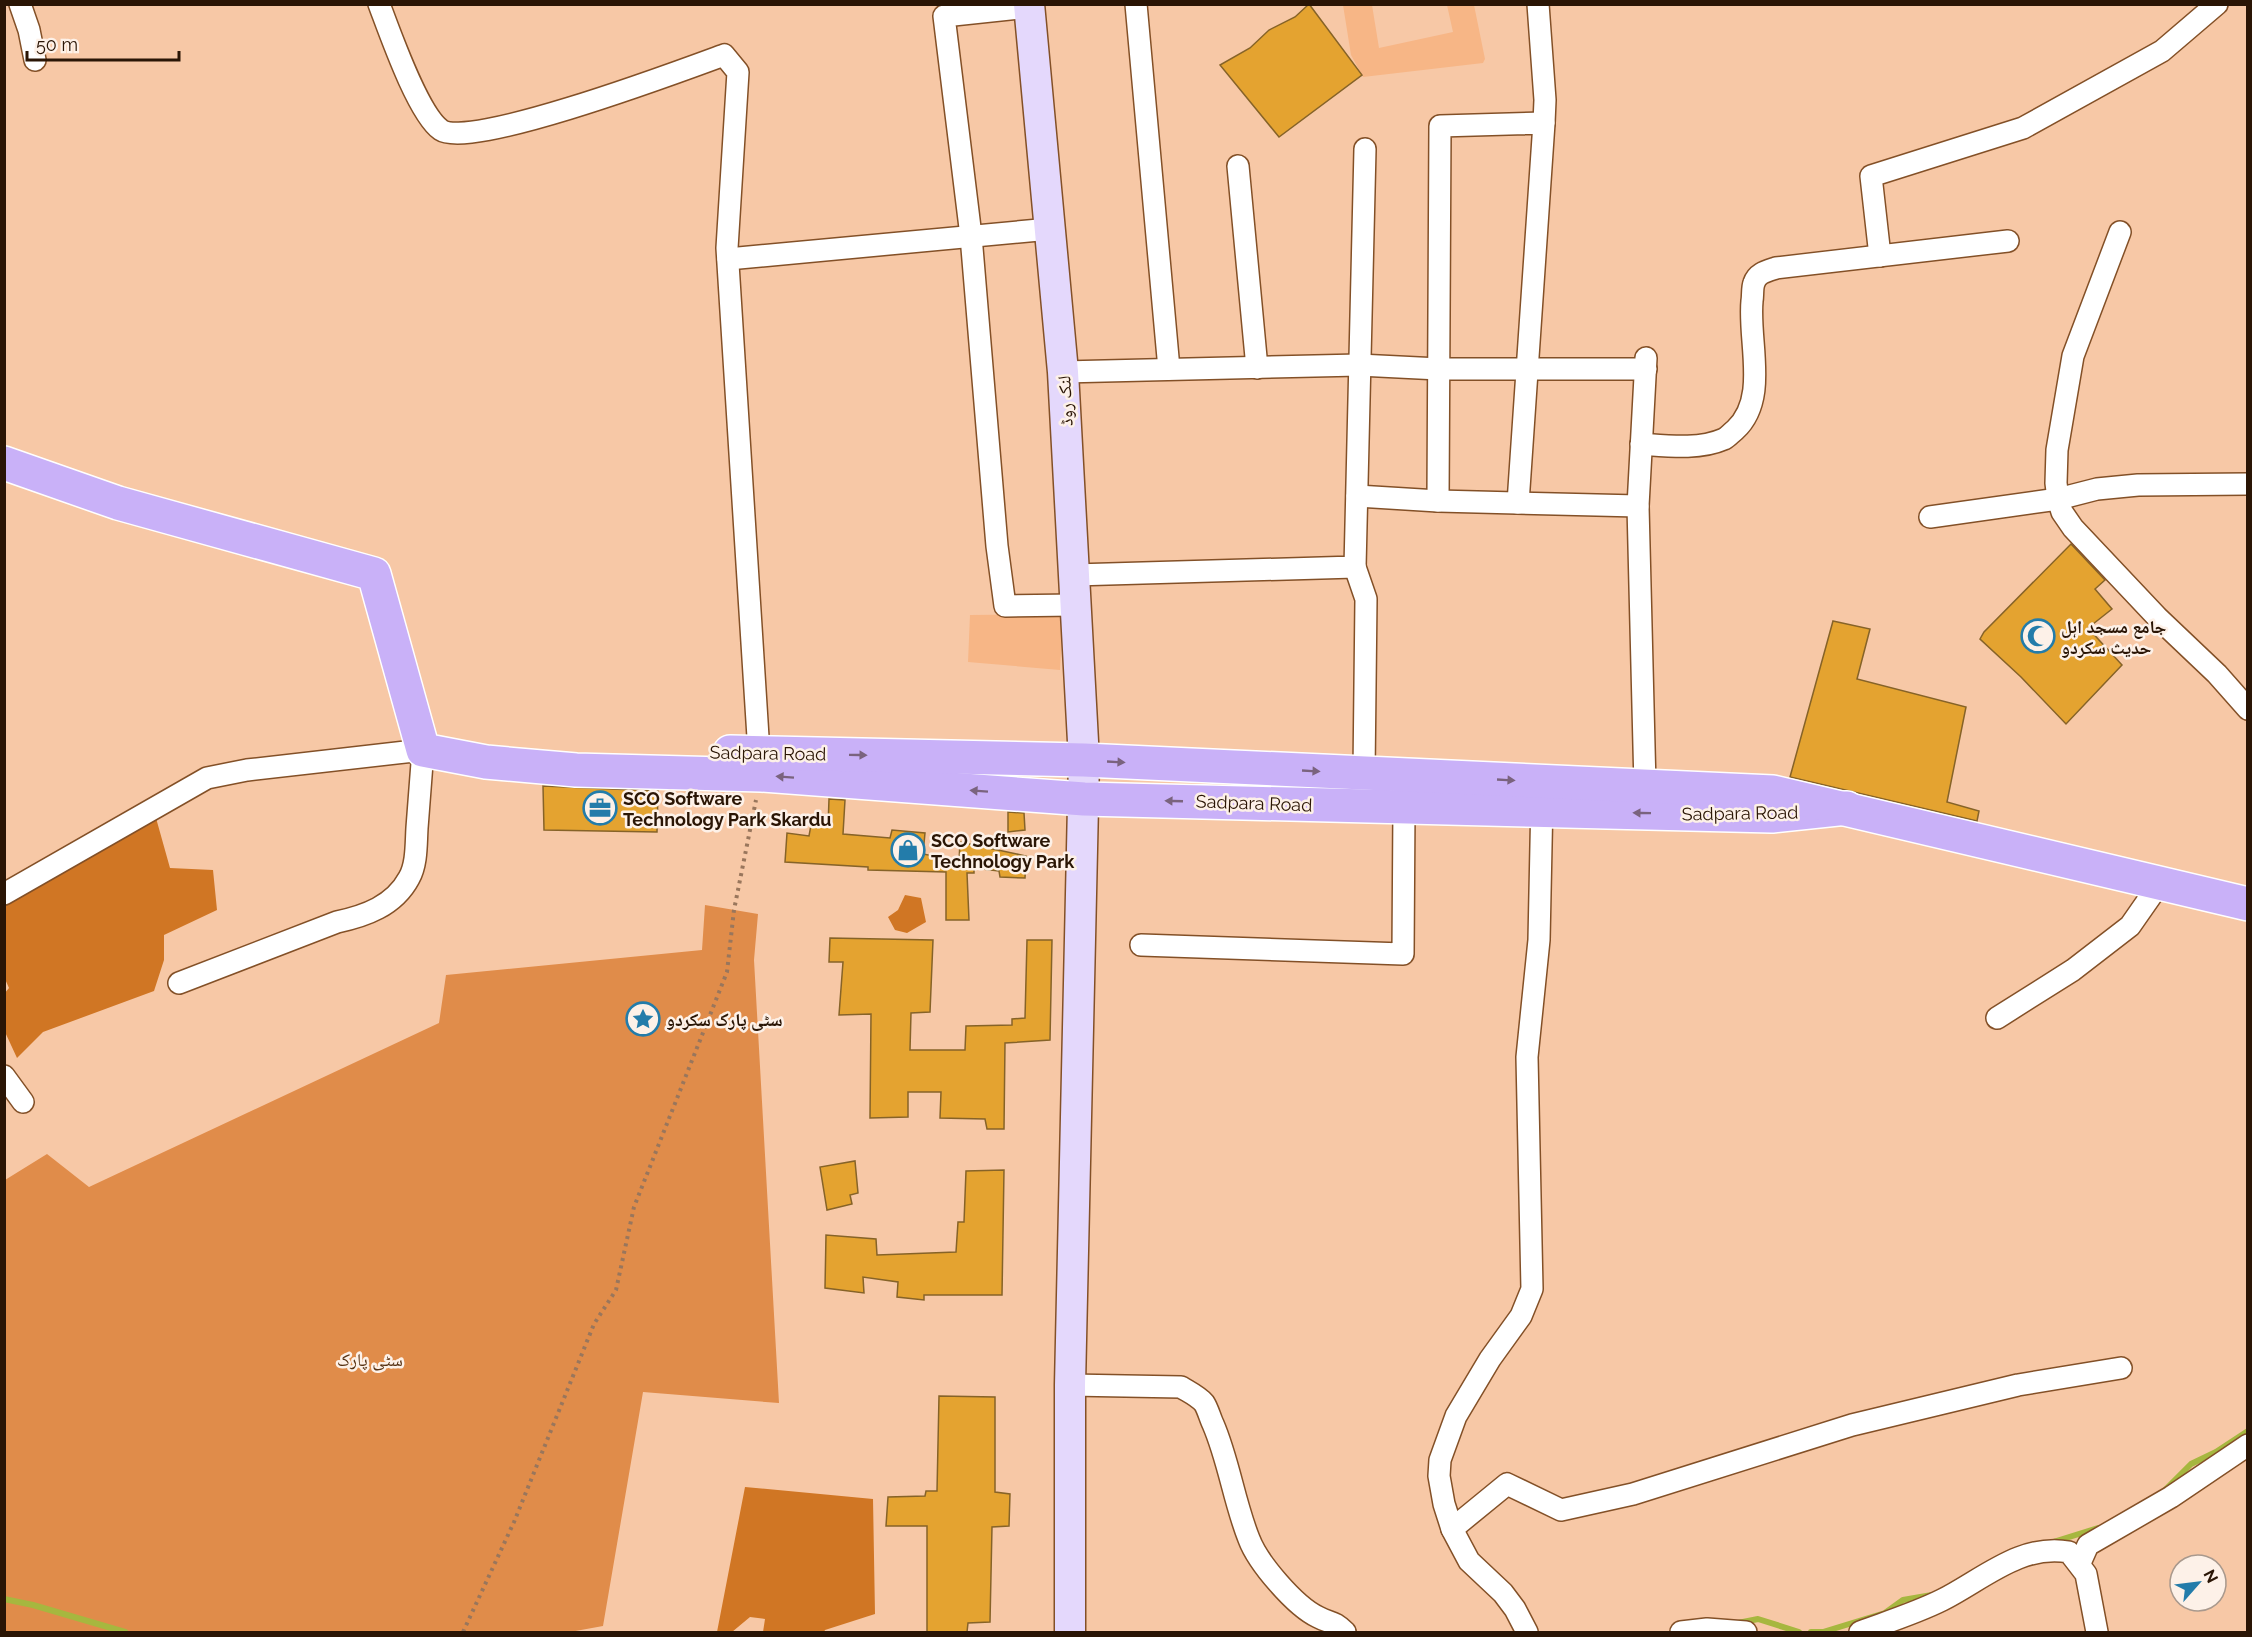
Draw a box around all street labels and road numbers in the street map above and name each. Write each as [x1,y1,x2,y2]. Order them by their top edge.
street label: لنک روڈ [1053,375,1077,427]
street label: Sadpara Road [709,741,827,765]
street label: Sadpara Road [1195,790,1313,816]
street label: Sadpara Road [1681,801,1799,825]

